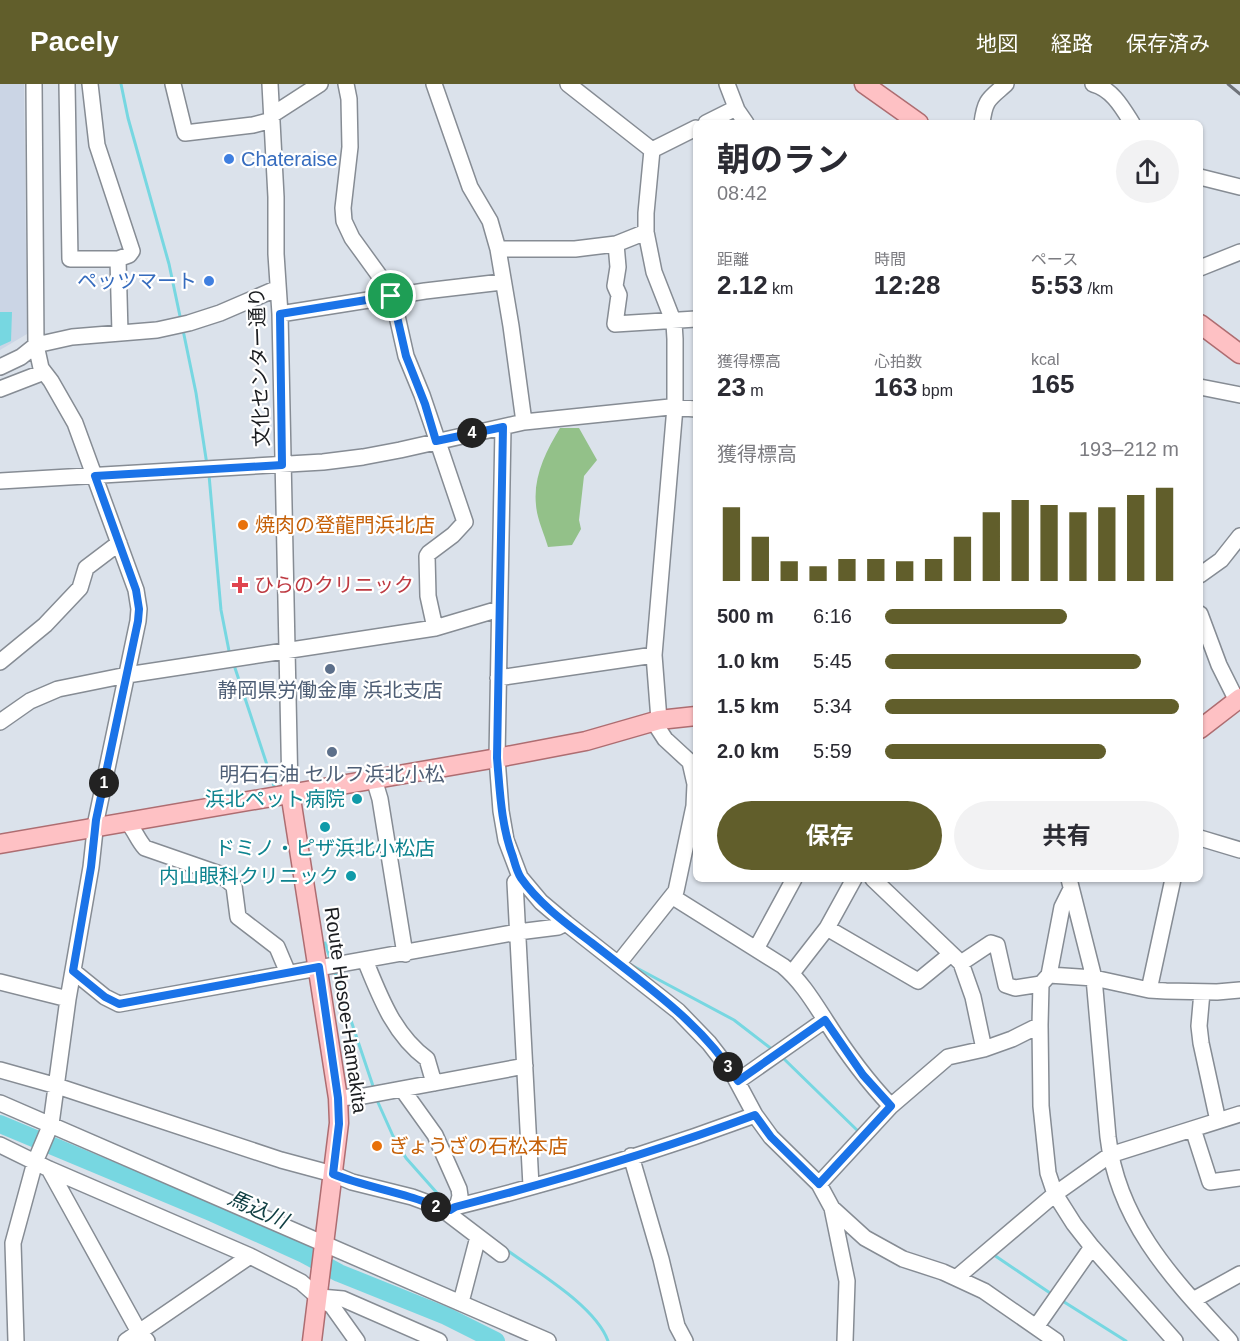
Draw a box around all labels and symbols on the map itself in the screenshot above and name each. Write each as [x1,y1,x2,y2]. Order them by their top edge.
place label: Chateraise [241,148,338,170]
marker: Chateraise [222,152,236,166]
place label: ペッツマート [77,270,197,292]
pin [365,270,416,321]
marker: ペッツマート [202,274,216,288]
street label: 文化センター通り [245,287,273,447]
pin: 4 [457,418,487,448]
place label: 焼肉の登龍門浜北店 [255,514,435,536]
marker: 焼肉の登龍門浜北店 [236,518,250,532]
place label: ひらのクリニック [254,574,414,596]
marker: ひらのクリニック [231,576,249,594]
marker: 静岡県労働金庫 浜北支店 [323,662,337,676]
place label: 静岡県労働金庫 浜北支店 [217,679,443,701]
marker: 明石石油 セルフ浜北小松 [325,745,339,759]
place label: 明石石油 セルフ浜北小松 [219,763,445,785]
pin: 1 [89,768,119,798]
place label: 浜北ペット病院 [205,788,345,810]
marker: 浜北ペット病院 [350,792,364,806]
marker: ドミノ・ピザ浜北小松店 [318,820,332,834]
place label: ドミノ・ピザ浜北小松店 [215,837,435,859]
place label: 内山眼科クリニック [159,865,339,887]
marker: 内山眼科クリニック [344,869,358,883]
street label: Route Hosoe-Hamakita [321,906,371,1115]
pin: 3 [713,1052,743,1082]
place label: ぎょうざの石松本店 [389,1135,568,1157]
marker: ぎょうざの石松本店 [370,1139,384,1153]
water label: 馬込川 [225,1186,293,1233]
pin: 2 [421,1192,451,1222]

